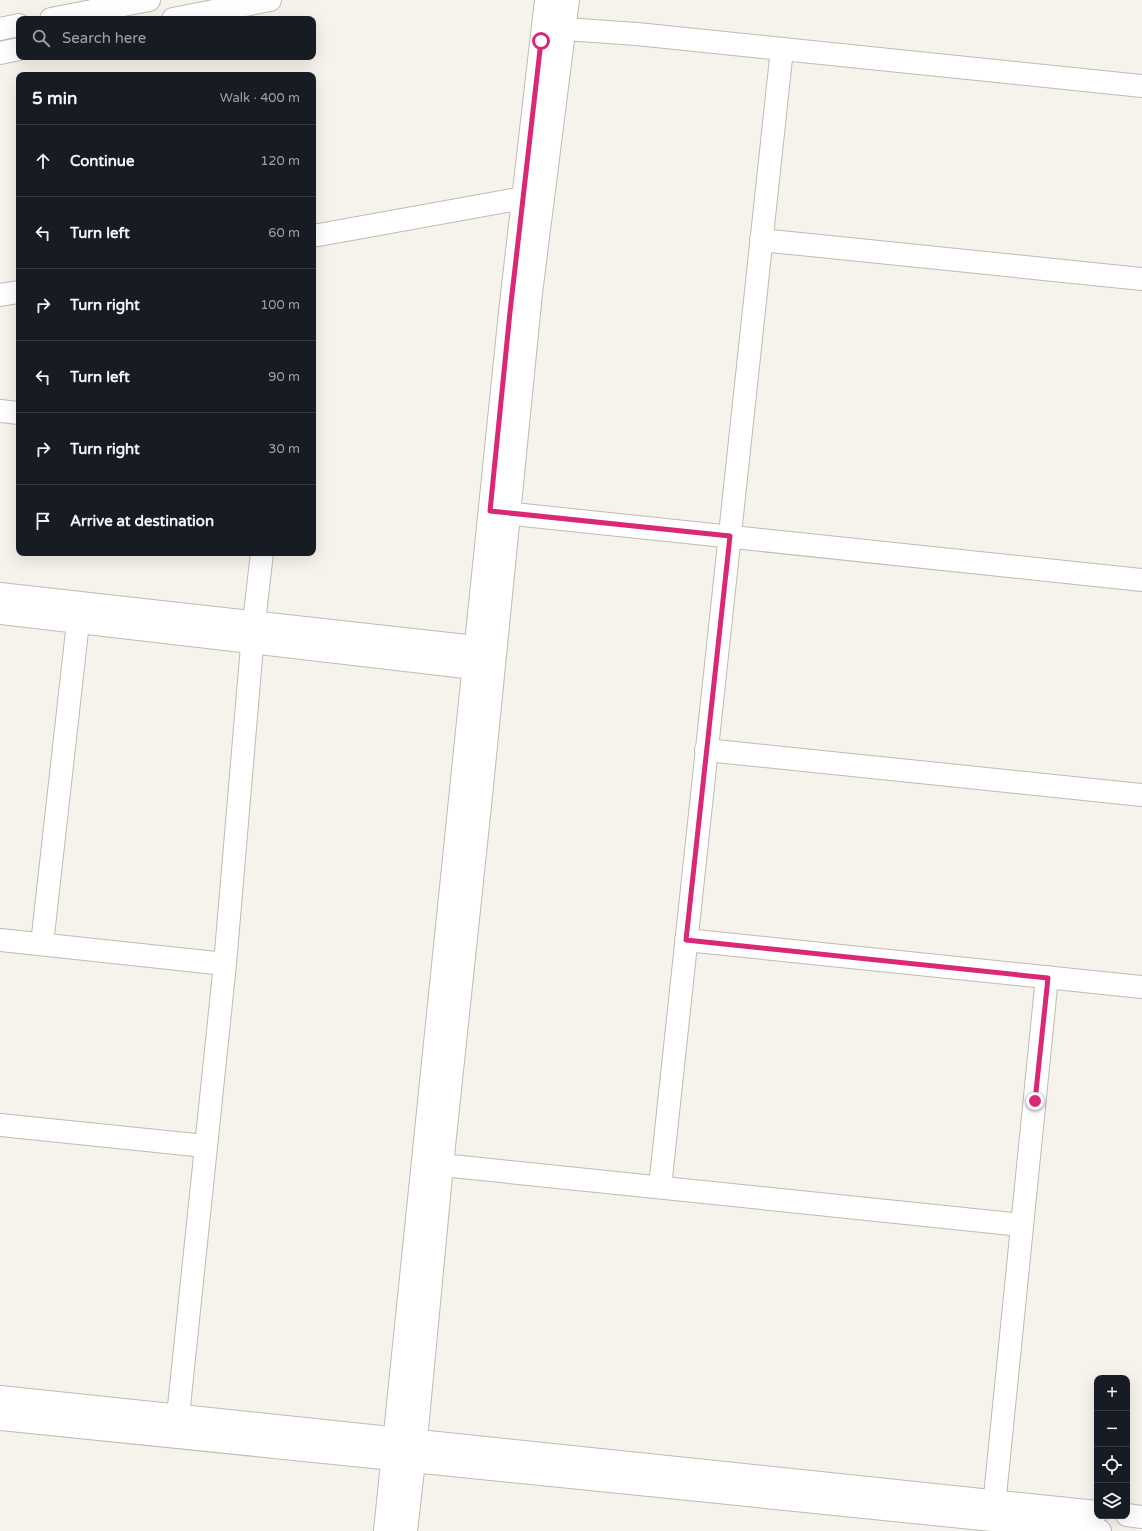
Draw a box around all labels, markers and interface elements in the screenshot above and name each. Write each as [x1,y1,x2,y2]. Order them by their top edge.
search box [16,16,316,60]
icon: search [30,27,52,49]
text: Search here [62,29,146,47]
route start [532,32,550,50]
text: 5 min [32,88,77,109]
text: Walk · 400 m [220,90,300,106]
icon: ahead [32,150,54,172]
text: Continue [70,152,134,170]
text: 120 m [260,153,300,169]
icon: left [32,222,54,244]
text: Turn left [70,224,130,242]
text: 60 m [268,225,300,241]
icon: right [32,294,54,316]
text: Turn right [70,296,140,314]
text: 100 m [260,297,300,313]
icon: left [32,366,54,388]
text: Turn left [70,368,130,386]
text: 90 m [268,369,300,385]
icon: right [32,438,54,460]
text: Turn right [70,440,140,458]
text: 30 m [268,441,300,457]
icon: arrive [32,510,54,532]
text: Arrive at destination [70,512,214,530]
route end [1026,1092,1044,1110]
map controls [1094,1375,1130,1519]
button: + [1094,1375,1130,1411]
button: − [1094,1411,1130,1447]
button: locate [1094,1447,1130,1483]
button: layers [1094,1483,1130,1519]

